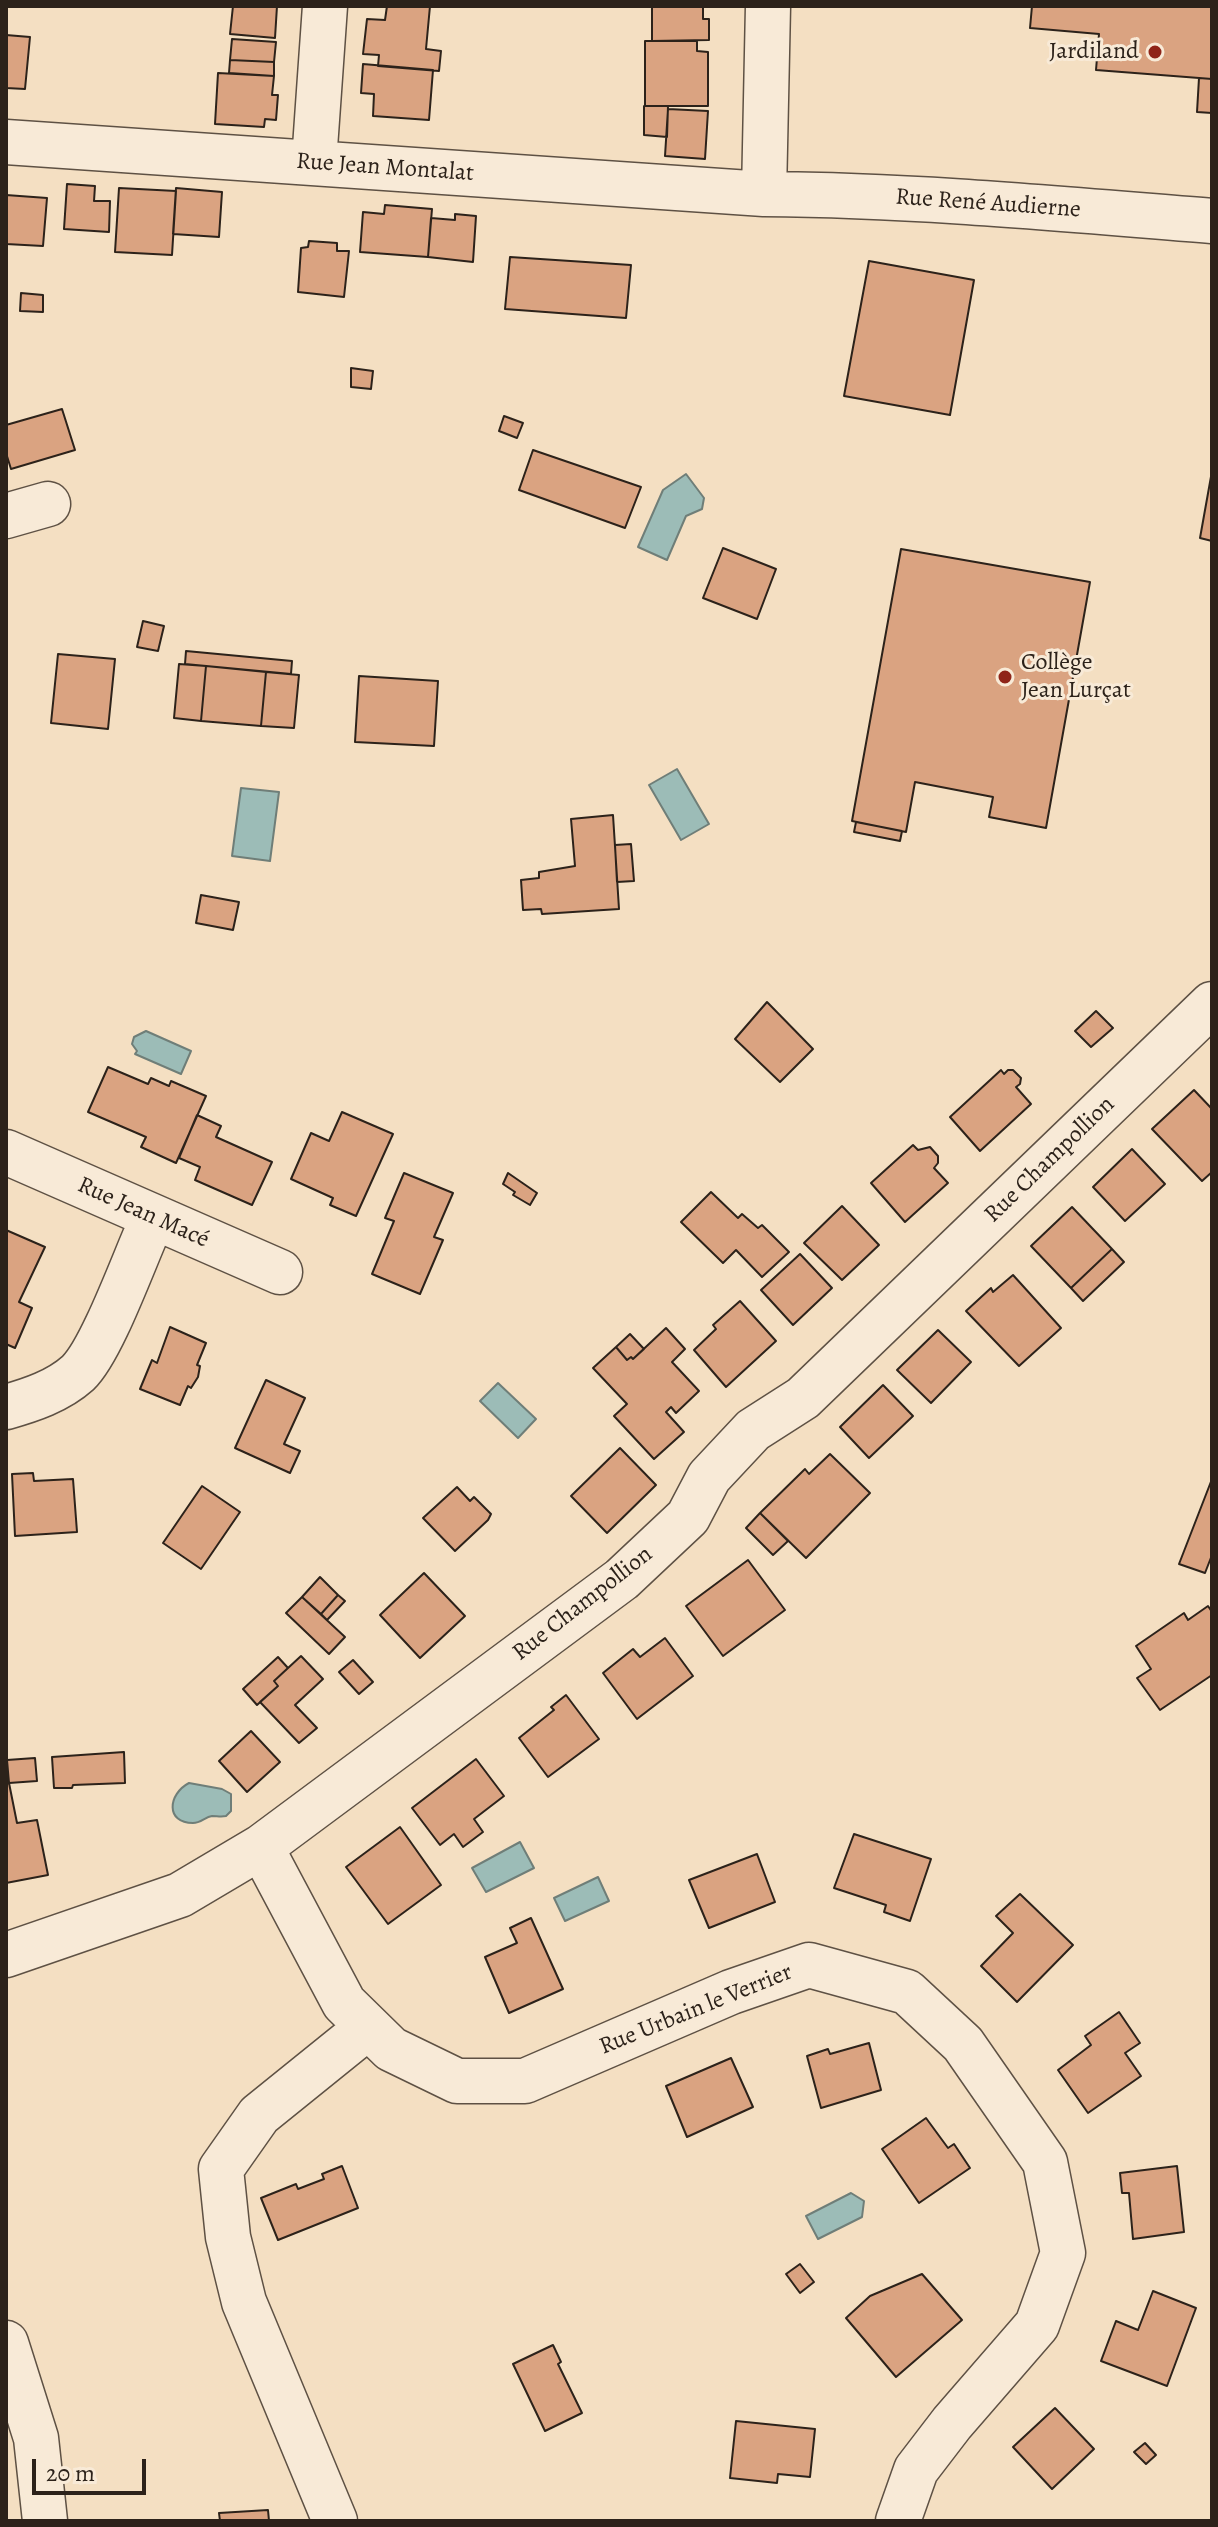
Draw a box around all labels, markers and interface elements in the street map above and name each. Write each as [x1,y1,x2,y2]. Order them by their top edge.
place label: Jardiland [1049,38,1139,66]
marker: Jardiland [1146,43,1164,61]
street label: Rue Jean Montalat [295,147,475,189]
street label: Rue René Audierne [894,183,1082,225]
place label: Collège Jean Lurçat [1021,649,1131,705]
marker: Collège Jean Lurçat [996,668,1014,686]
street label: Rue Champollion [979,1091,1121,1229]
street label: Rue Jean Macé [73,1171,213,1255]
street label: Rue Champollion [507,1540,659,1668]
street label: Rue Urbain le Verrier [595,1958,797,2062]
scale bar [36,2443,150,2493]
text: 20 m [46,2457,95,2489]

